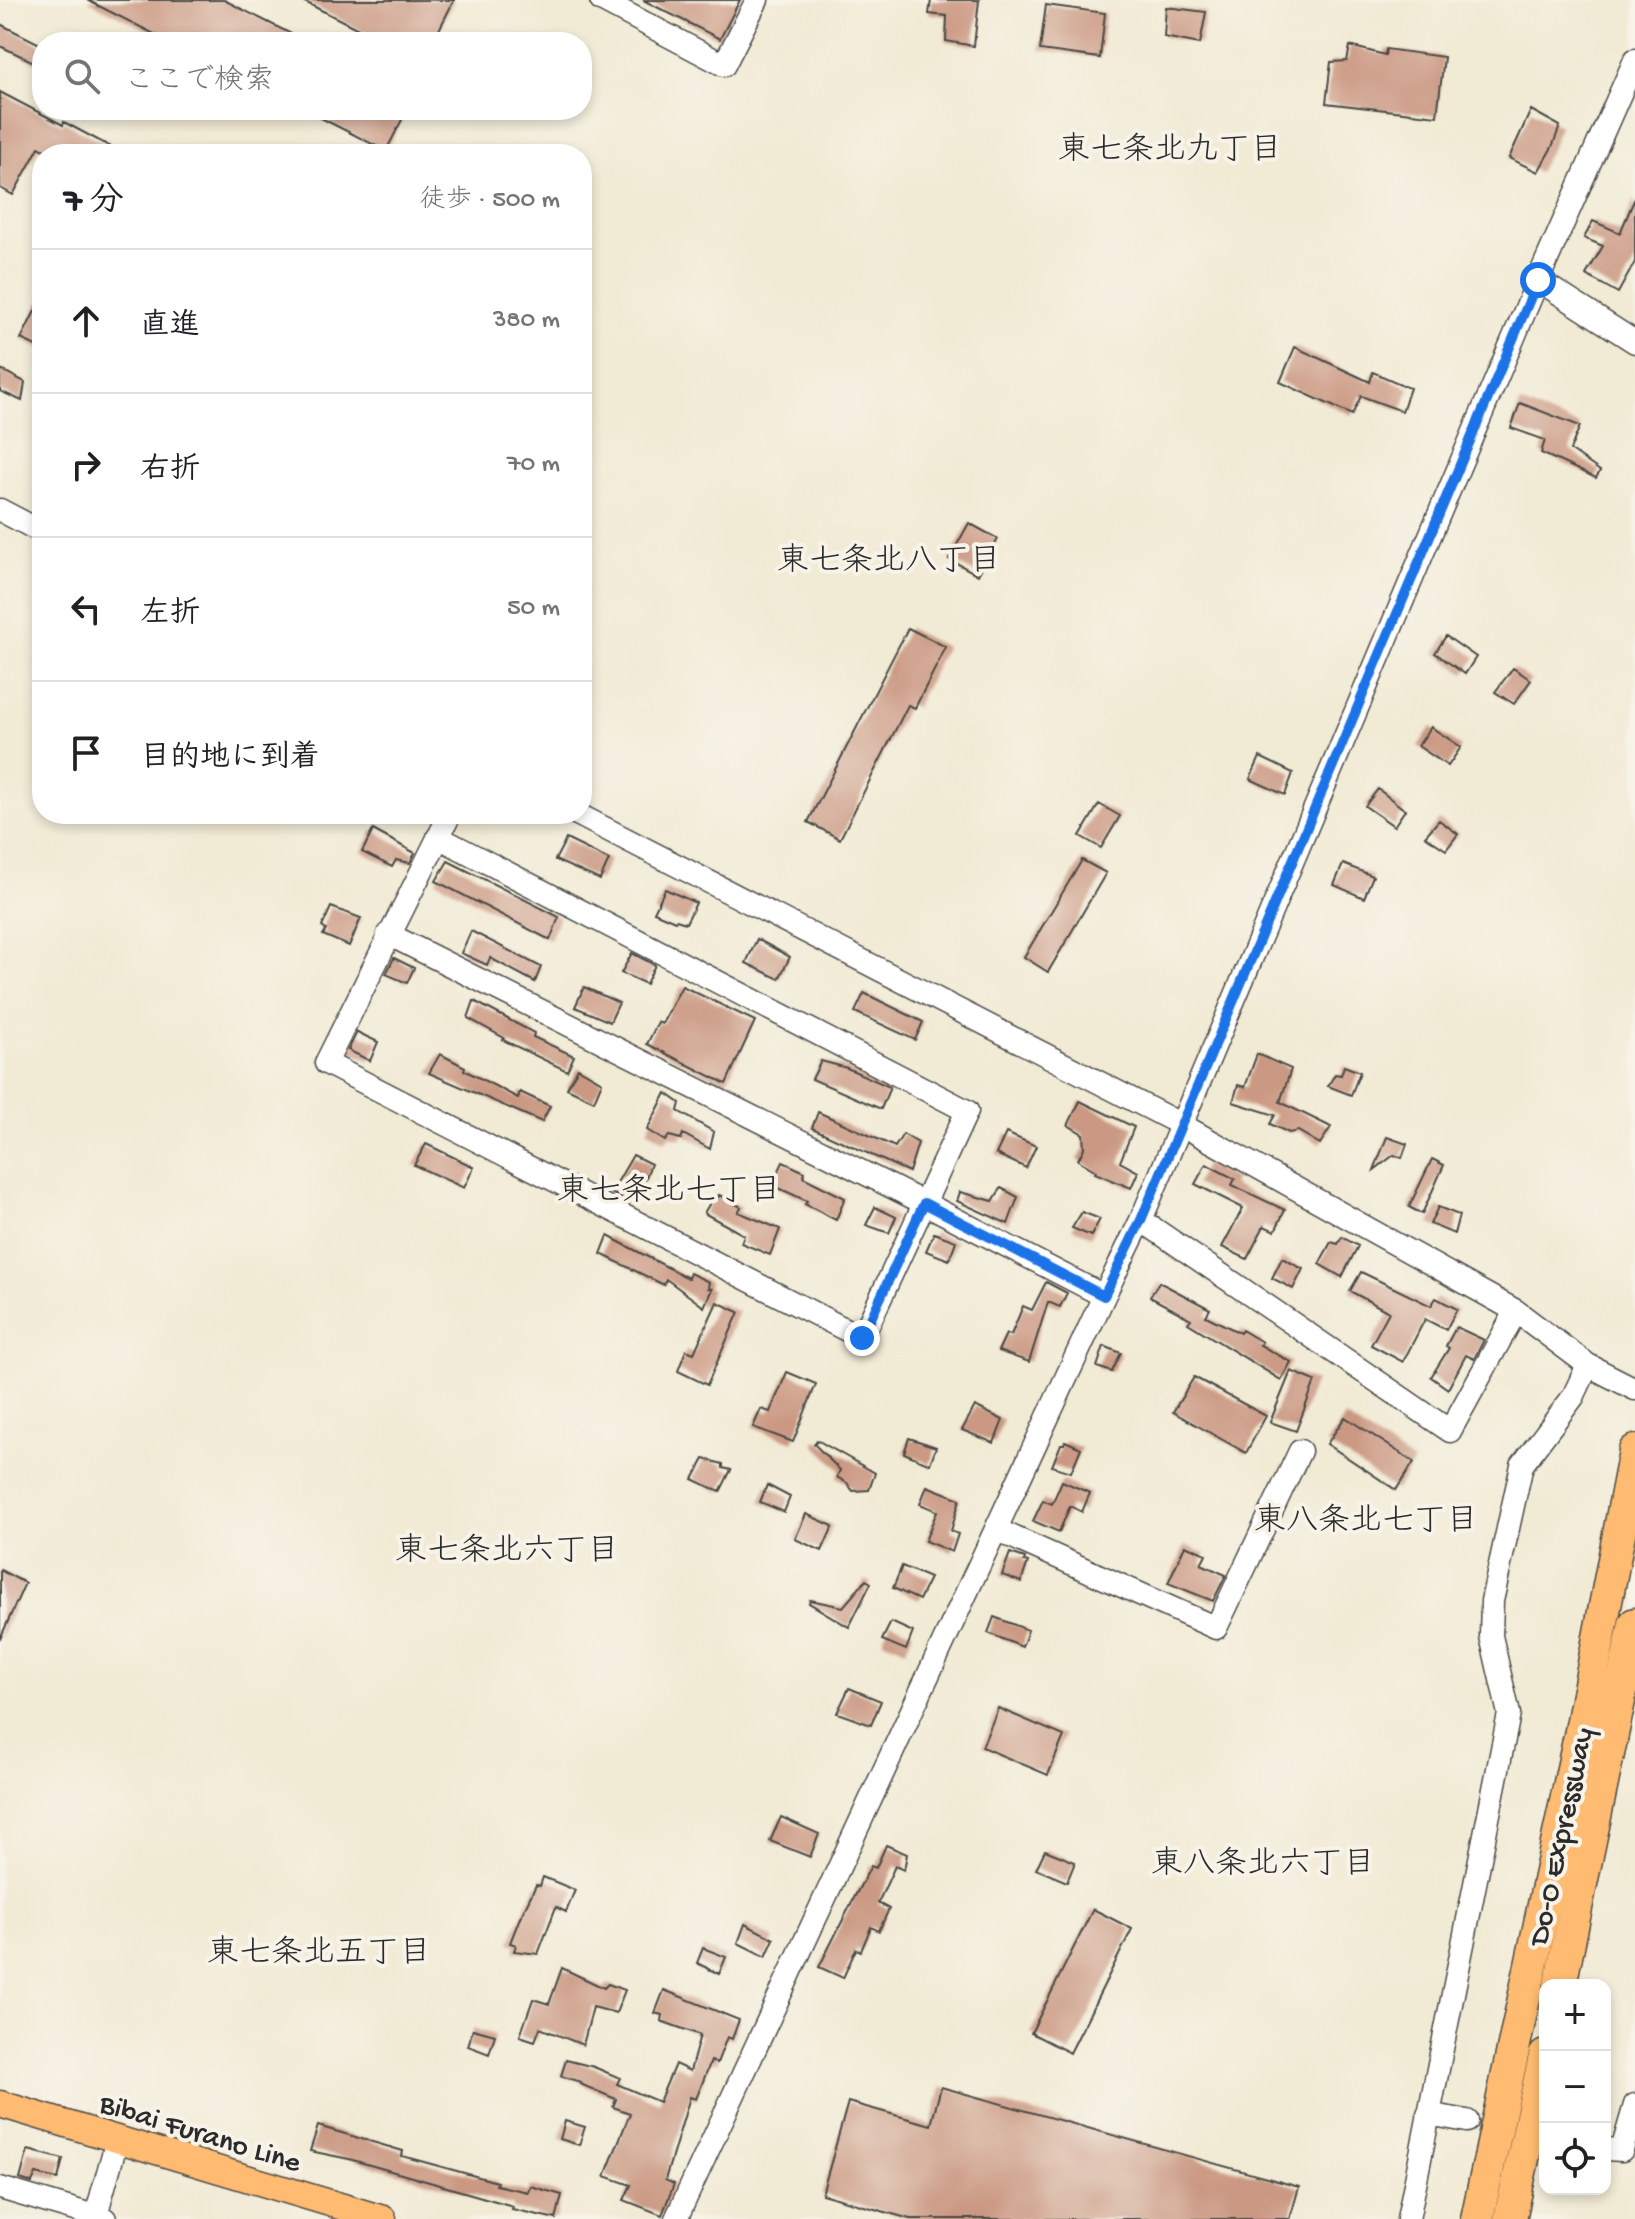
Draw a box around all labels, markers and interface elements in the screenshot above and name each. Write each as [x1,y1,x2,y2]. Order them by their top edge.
search box [32,32,592,120]
icon: search [60,54,104,98]
text: ここで検索 [124,65,274,100]
district label: 東七条北九丁目 [1058,131,1282,171]
text: 7 分 [64,183,124,223]
text: 徒歩 · 500 m [420,186,560,217]
route start [1520,262,1556,298]
icon: ahead [64,299,108,343]
text: 380 m [493,306,560,337]
text: 直進 [140,310,200,345]
icon: right [64,443,108,487]
text: 70 m [507,450,560,481]
text: 右折 [140,454,200,489]
district label: 東七条北八丁目 [777,542,1001,582]
icon: left [64,587,108,631]
text: 50 m [507,594,560,625]
text: 左折 [140,598,200,633]
icon: arrive [64,731,108,775]
text: 目的地に到着 [140,742,320,777]
district label: 東七条北七丁目 [557,1172,781,1212]
route end [844,1320,880,1356]
district label: 東八条北七丁目 [1254,1502,1478,1542]
district label: 東七条北六丁目 [395,1532,619,1572]
street label: Do-O Expressway [1523,1725,1604,1951]
district label: 東八条北六丁目 [1151,1845,1375,1885]
district label: 東七条北五丁目 [207,1934,431,1974]
map controls [1539,1979,1611,2195]
button: + [1539,1979,1611,2051]
button: − [1539,2051,1611,2123]
street label: Bibai Furano Line [94,2088,305,2183]
button: locate [1539,2123,1611,2195]

